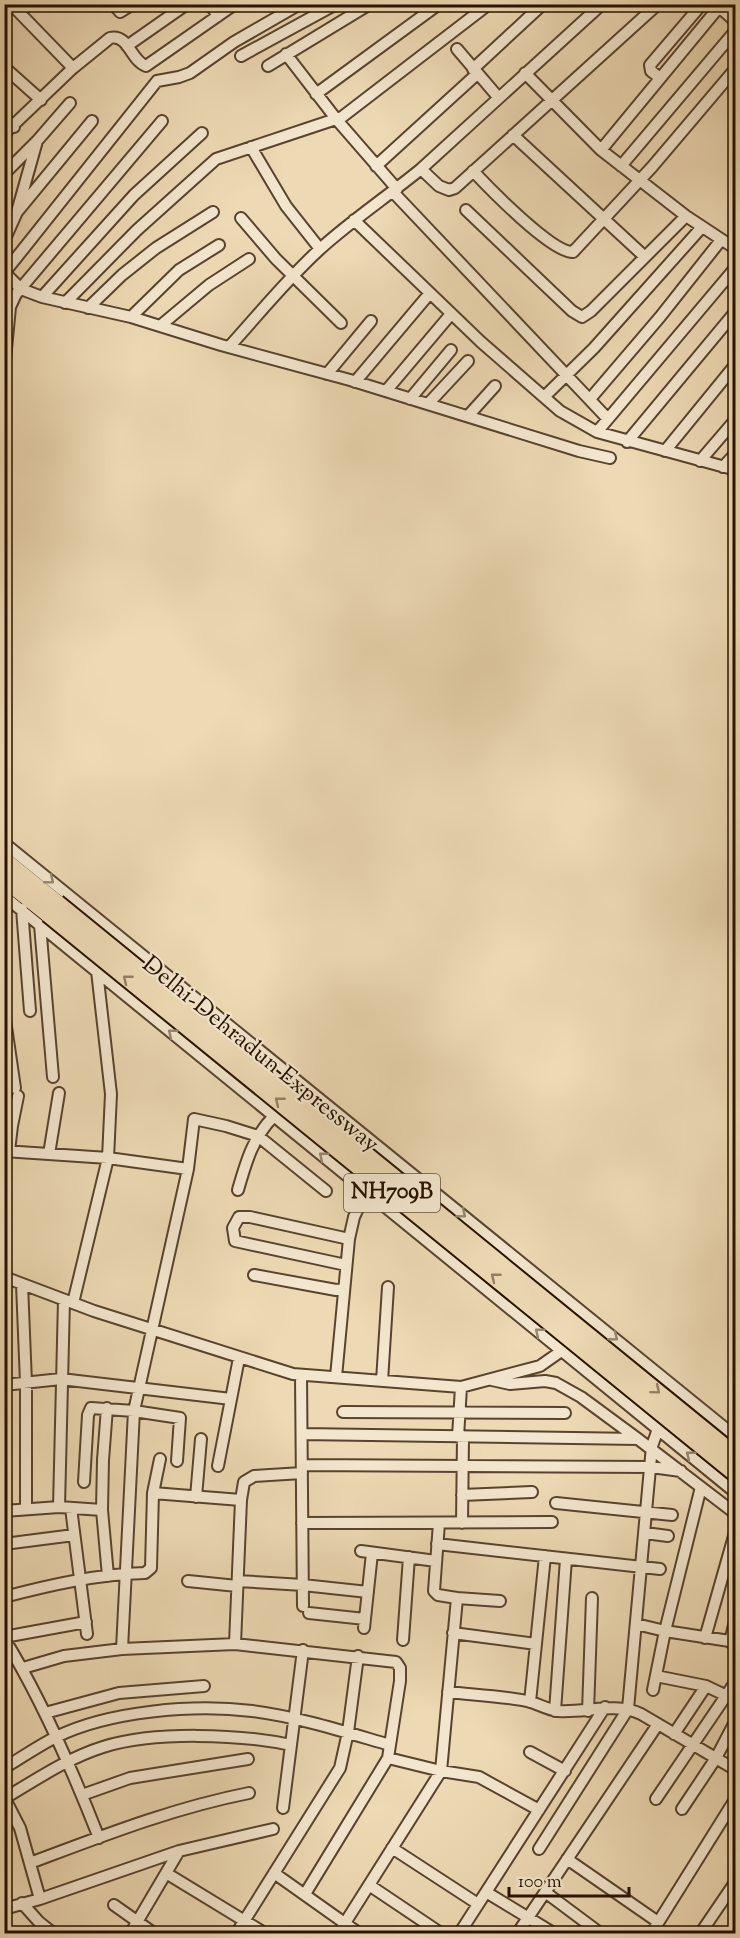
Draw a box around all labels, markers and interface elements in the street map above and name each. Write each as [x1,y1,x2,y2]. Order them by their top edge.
one-way arrow [43,873,54,884]
street label: Delhi-Dehradun Expressway [134,949,386,1161]
one-way arrow [123,975,134,986]
one-way arrow [168,1029,179,1040]
one-way arrow [275,1098,286,1109]
one-way arrow [319,1152,330,1163]
road number: NH709B [344,1174,440,1212]
one-way arrow [455,1207,466,1218]
one-way arrow [491,1274,502,1285]
one-way arrow [535,1328,546,1339]
one-way arrow [607,1330,618,1341]
one-way arrow [649,1383,660,1394]
one-way arrow [686,1452,697,1463]
scale bar [509,1860,629,1898]
text: 100 m [518,1870,562,1896]

